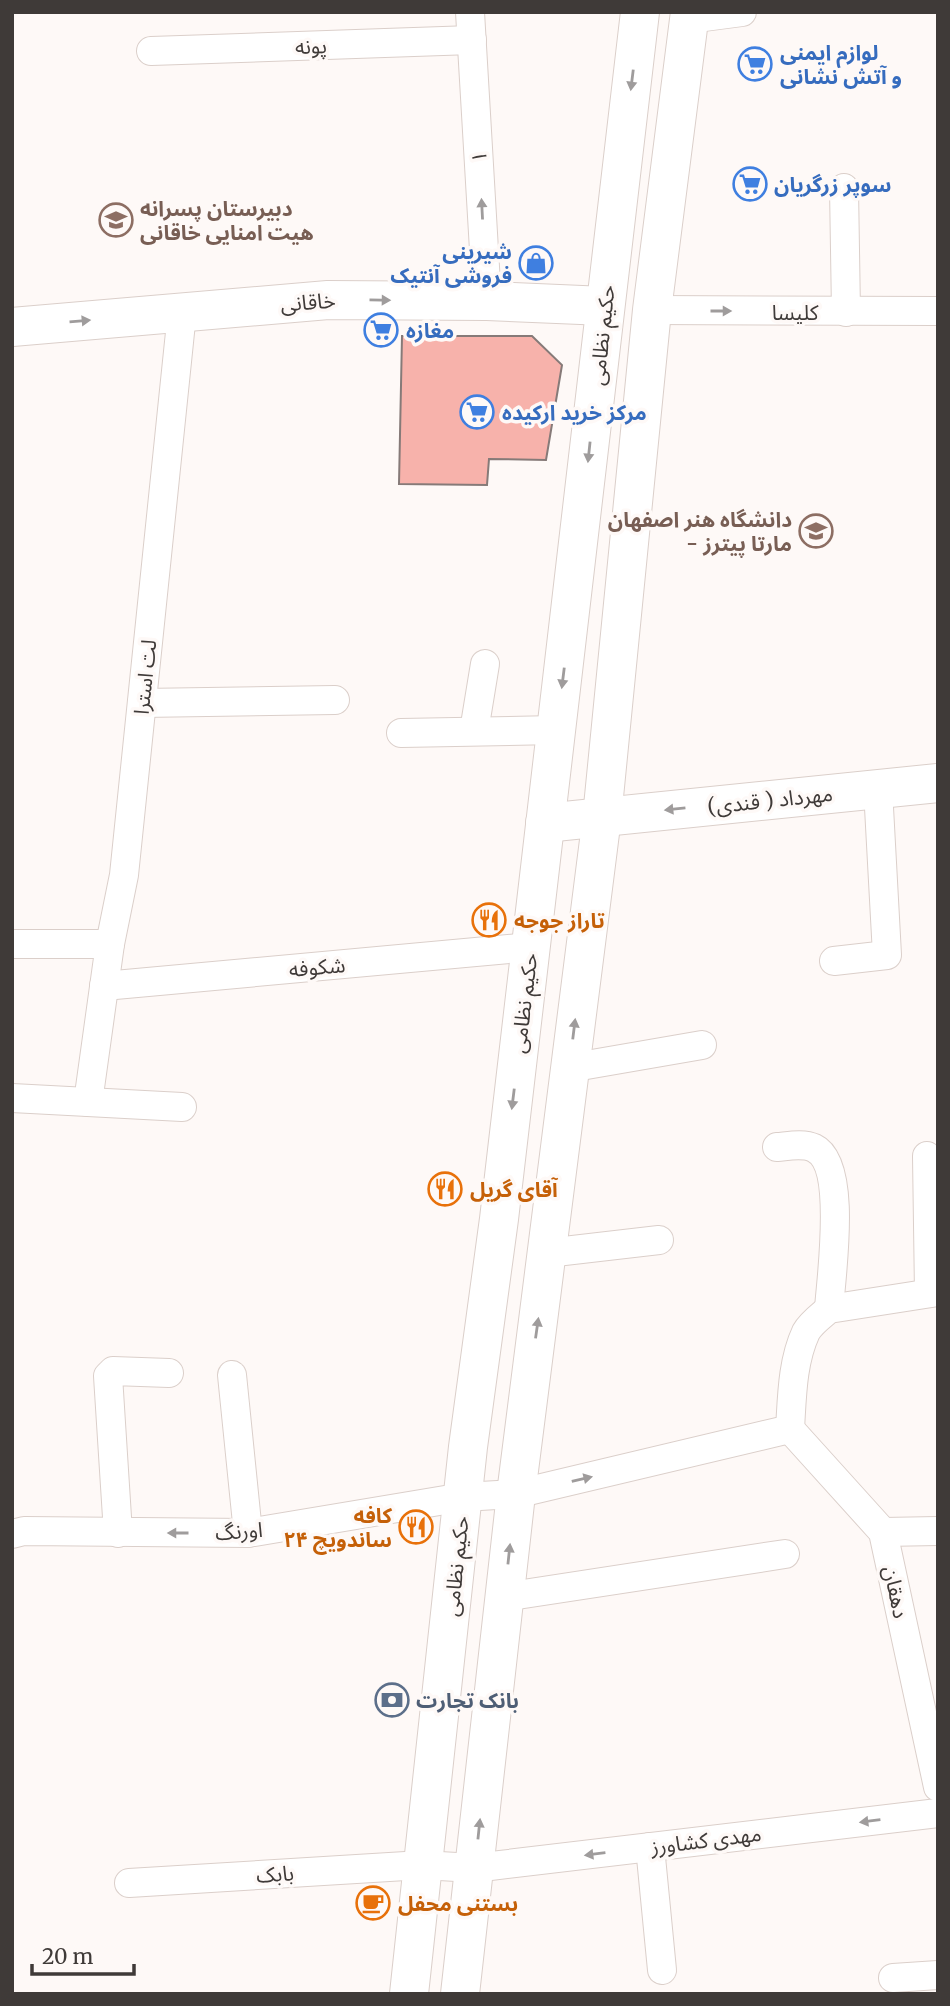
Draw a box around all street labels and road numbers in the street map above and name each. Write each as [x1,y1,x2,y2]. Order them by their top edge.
street label: پونه [295,32,327,60]
street label: ۱ [465,150,493,164]
street label: حکیم نظامی [583,283,623,387]
street label: خاقانی [280,287,336,317]
street label: کلیسا [772,299,819,326]
street label: لت استرا [128,638,162,716]
street label: مهرداد ( قندی) [706,780,834,820]
street label: شکوفه [288,951,346,983]
street label: حکیم نظامی [504,951,546,1055]
street label: حکیم نظامی [437,1514,477,1618]
street label: اورنگ [214,1516,264,1546]
street label: دهقان [877,1563,915,1621]
street label: مهدی کشاورز [648,1820,763,1860]
street label: بابک [255,1859,295,1889]

